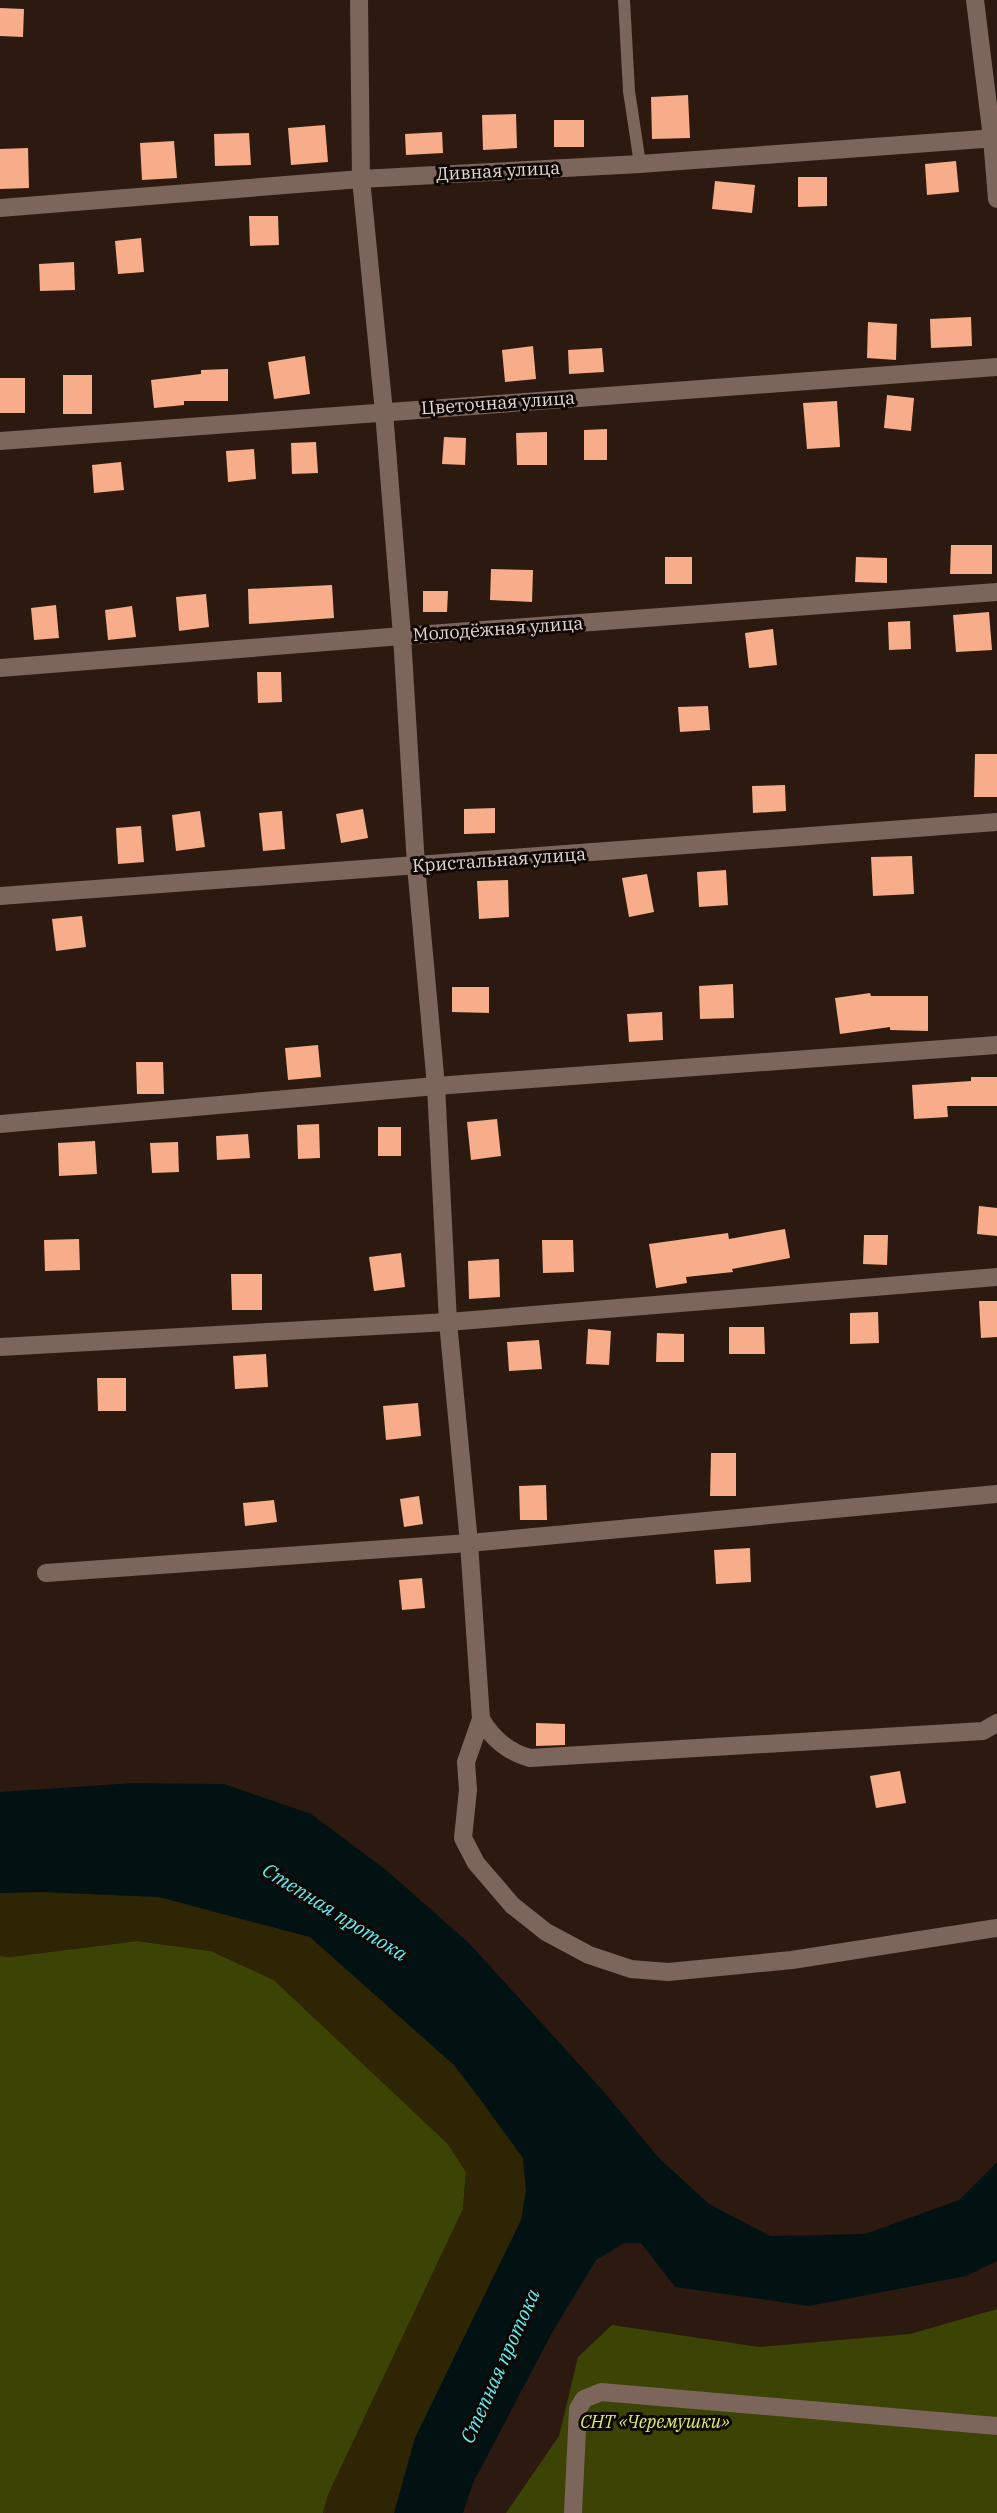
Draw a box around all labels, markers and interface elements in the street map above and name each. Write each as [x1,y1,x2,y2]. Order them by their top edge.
street label: Дивная улица [435,156,561,185]
street label: Цветочная улица [420,386,576,419]
street label: Молодёжная улица [412,611,584,646]
street label: Кристальная улица [411,842,587,877]
water label: Степная протока [258,1856,413,1967]
water label: Степная протока [453,2284,546,2447]
park label: СНТ «Черемушки» [580,2410,730,2433]

